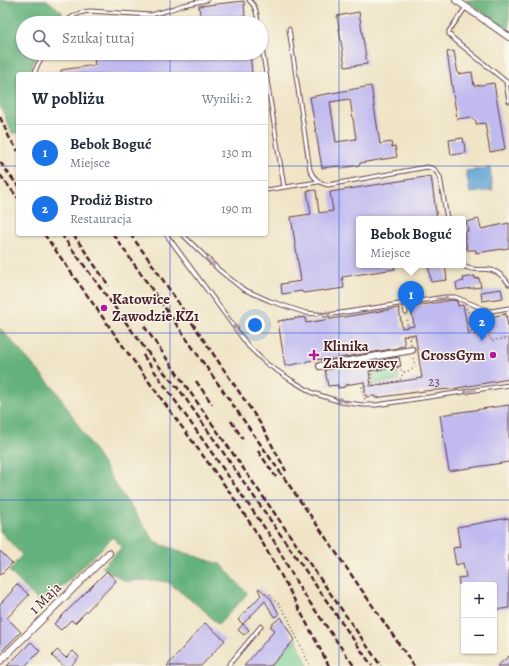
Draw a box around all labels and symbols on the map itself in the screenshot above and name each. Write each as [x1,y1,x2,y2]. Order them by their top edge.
one-way arrow [205,257,215,266]
pin: 1 [398,281,424,314]
place label: Katowice Zawodzie KZ1 [112,289,200,326]
one-way arrow [435,294,448,302]
marker: Katowice Zawodzie KZ1 [99,303,109,313]
pin: 2 [469,308,495,341]
one-way arrow [318,311,331,318]
your location [245,315,265,335]
one-way arrow [232,325,241,336]
place label: Klinika Zakrzewscy [323,336,398,373]
place label: CrossGym [421,345,485,365]
marker: Klinika Zakrzewscy [308,349,320,361]
marker: CrossGym [488,350,498,360]
house number: 23 [428,373,440,390]
one-way arrow [464,387,477,395]
one-way arrow [336,397,349,405]
street label: 1 Maja [24,577,66,619]

